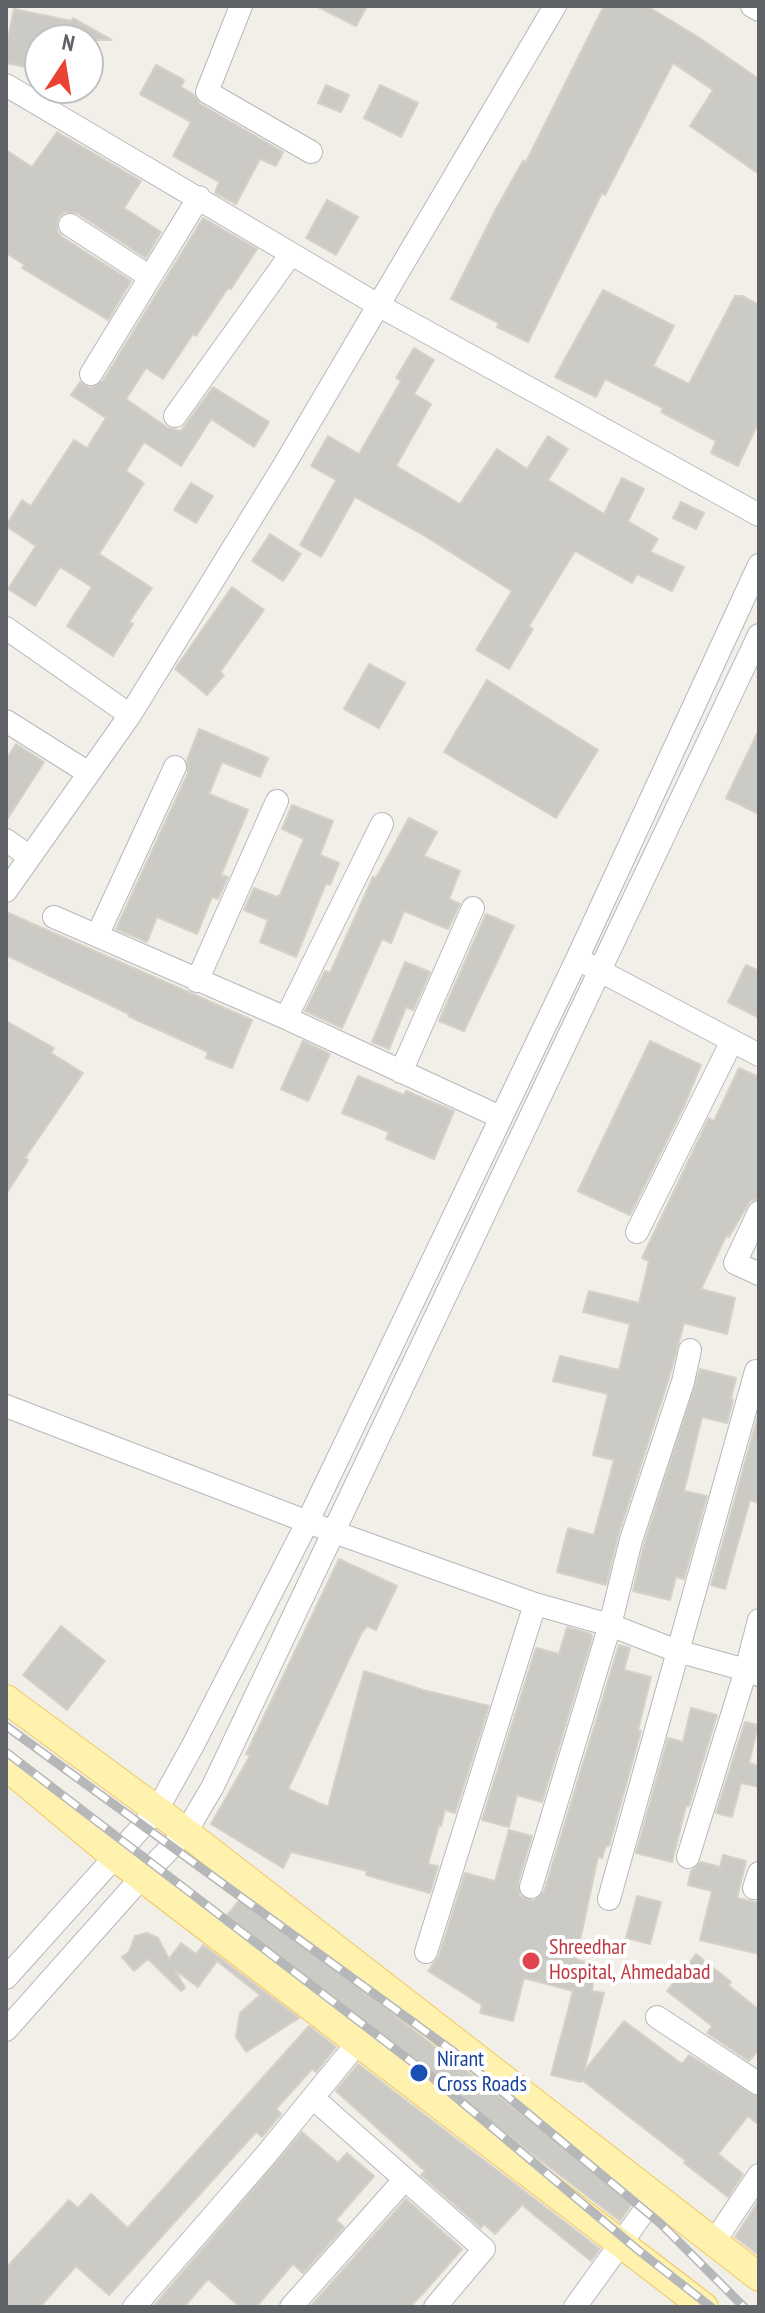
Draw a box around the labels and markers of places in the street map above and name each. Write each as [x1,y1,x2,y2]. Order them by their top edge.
place label: Shreedhar Hospital, Ahmedabad [549,1935,711,1986]
marker: Shreedhar Hospital, Ahmedabad [520,1950,542,1972]
place label: Nirant Cross Roads [437,2047,527,2098]
marker: Nirant Cross Roads [408,2062,430,2084]

